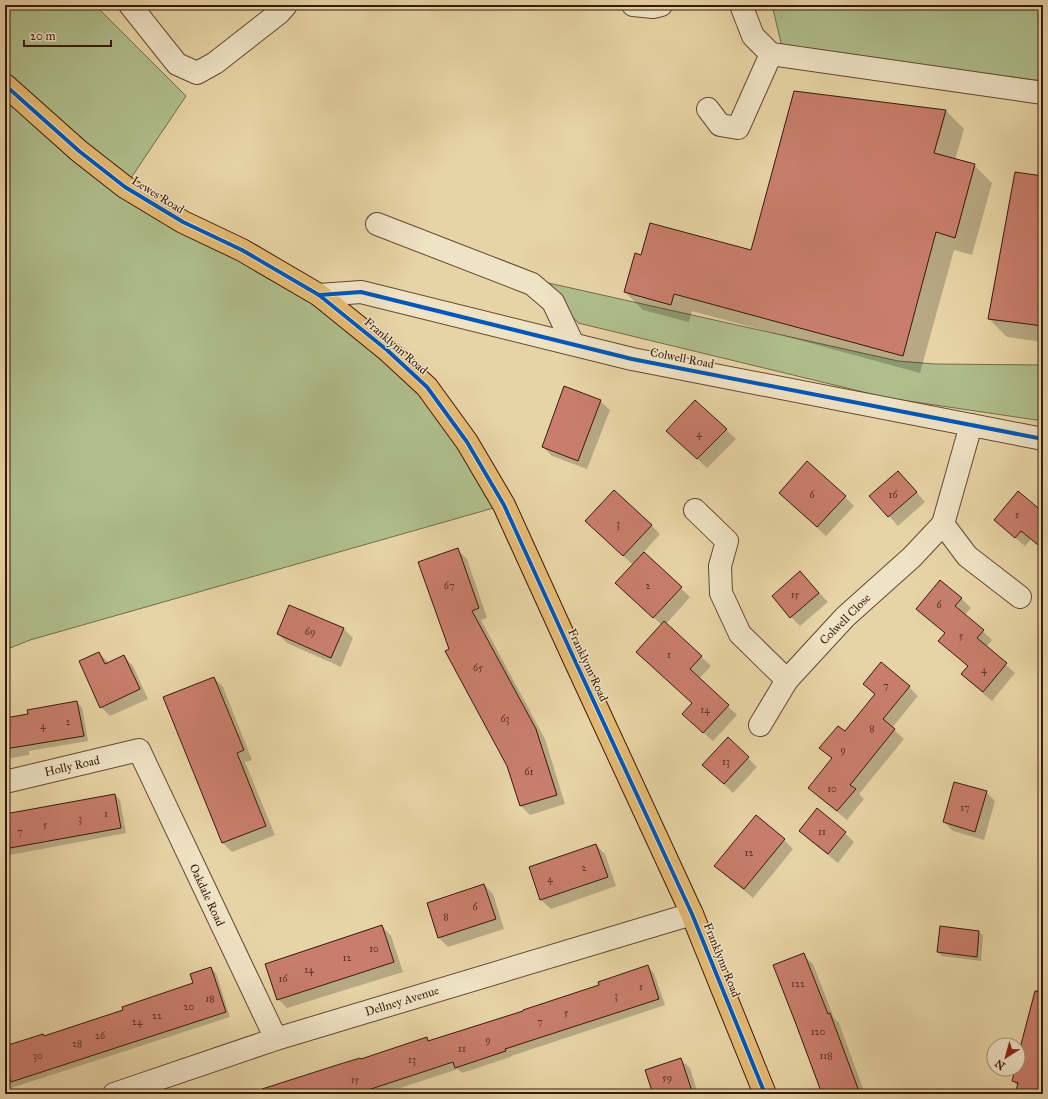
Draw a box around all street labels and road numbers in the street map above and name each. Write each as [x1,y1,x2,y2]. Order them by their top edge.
street label: Lewes Road [129,173,187,217]
street label: Franklynn Road [362,315,430,377]
street label: Colwell Road [649,345,715,371]
street label: Colwell Close [817,591,873,647]
street label: Franklynn Road [565,626,611,704]
street label: Holly Road [43,753,101,779]
street label: Oakdale Road [186,862,228,928]
street label: Franklynn Road [701,921,743,999]
street label: Dellney Avenue [363,983,441,1019]

